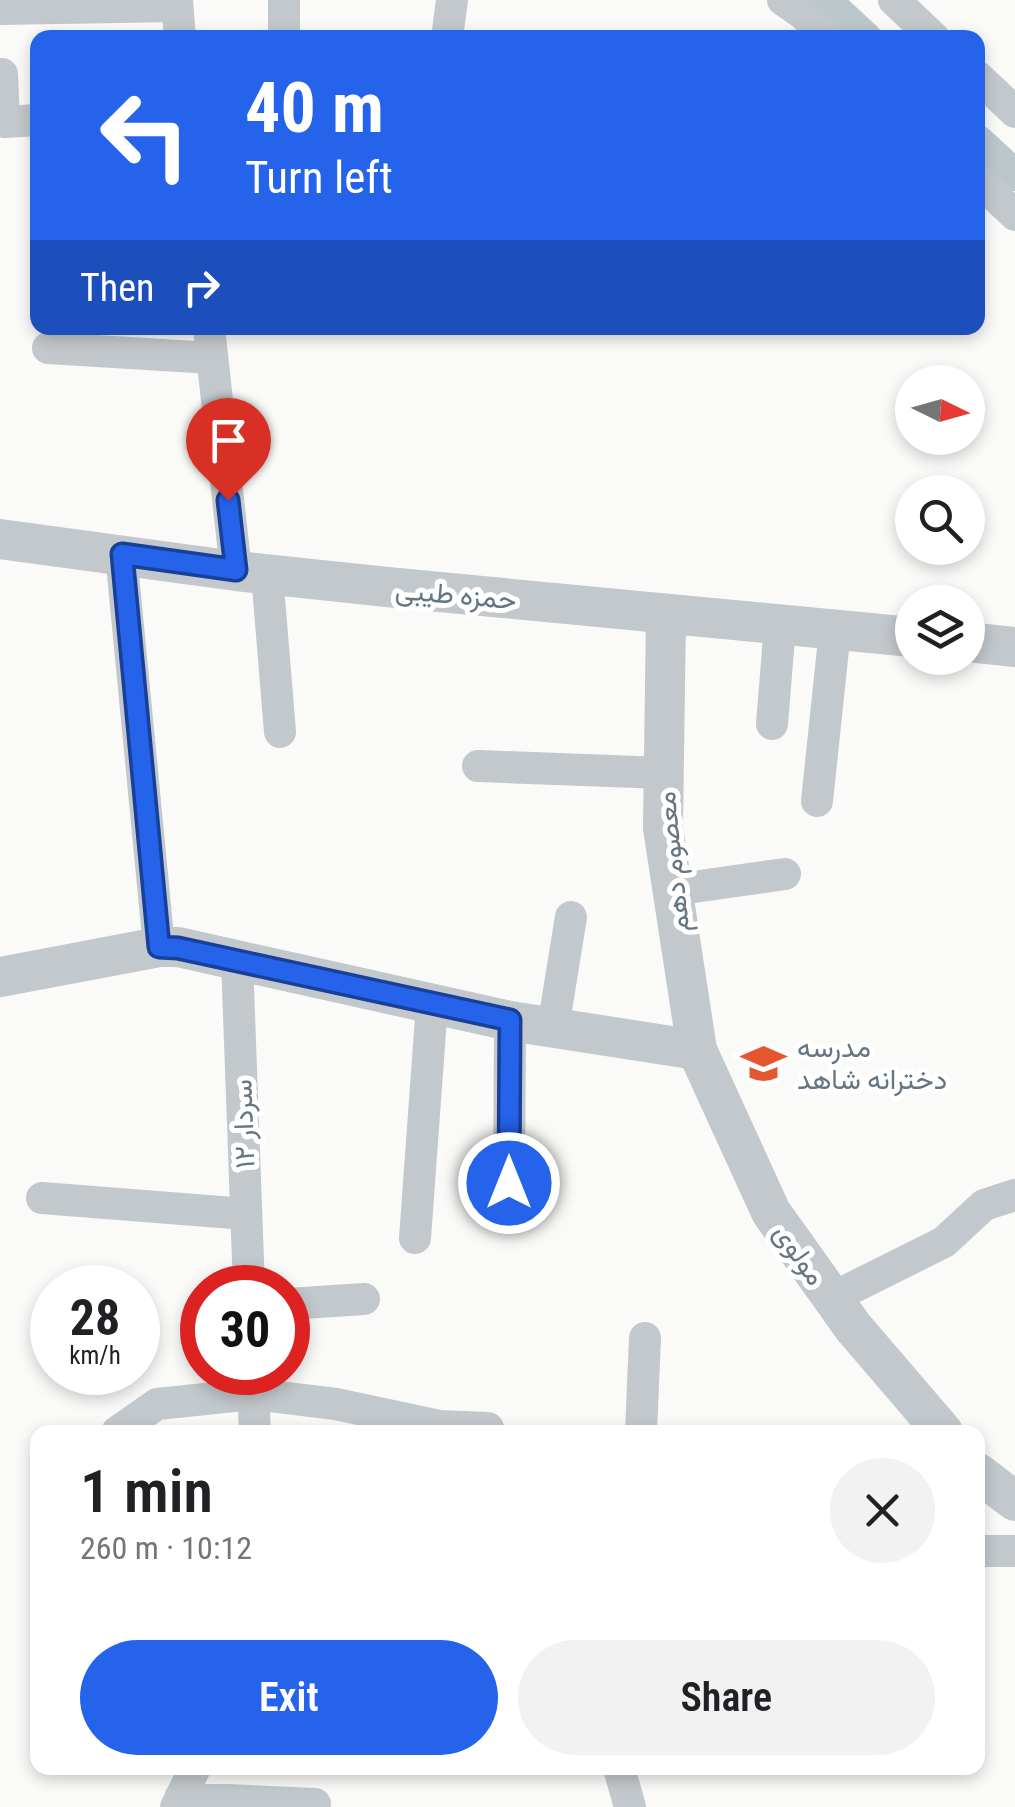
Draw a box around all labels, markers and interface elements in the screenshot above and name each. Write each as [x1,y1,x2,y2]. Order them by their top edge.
text: 40 m [245,67,384,149]
icon: left [80,70,210,200]
text: Turn left [245,151,393,204]
icon: right [174,260,229,315]
text: Then [80,266,154,310]
north arrow [895,365,985,455]
map controls [895,365,985,675]
pin [186,398,271,501]
icon: arrive [201,413,256,468]
button: search [895,475,985,565]
street label: حمزه طیبی [394,573,518,617]
button: layers [895,585,985,675]
street label: معصوم دهم [649,790,698,934]
place label: مدرسه دخترانه شاهد [797,1031,947,1097]
school or university icon: مدرسه دخترانه شاهد [740,1039,788,1087]
street label: سردار ۱۲ [225,1079,263,1169]
position arrow [457,1131,561,1235]
street label: مولوی [766,1217,833,1292]
speed limit sign: 30 [180,1265,310,1395]
text: 28 [70,1289,120,1347]
text: km/h [69,1341,121,1370]
text: 1 min [80,1456,213,1527]
button: close [830,1458,935,1563]
text: 260 m · 10:12 [80,1529,252,1567]
button: Exit [80,1640,498,1755]
button: Share [518,1640,935,1755]

